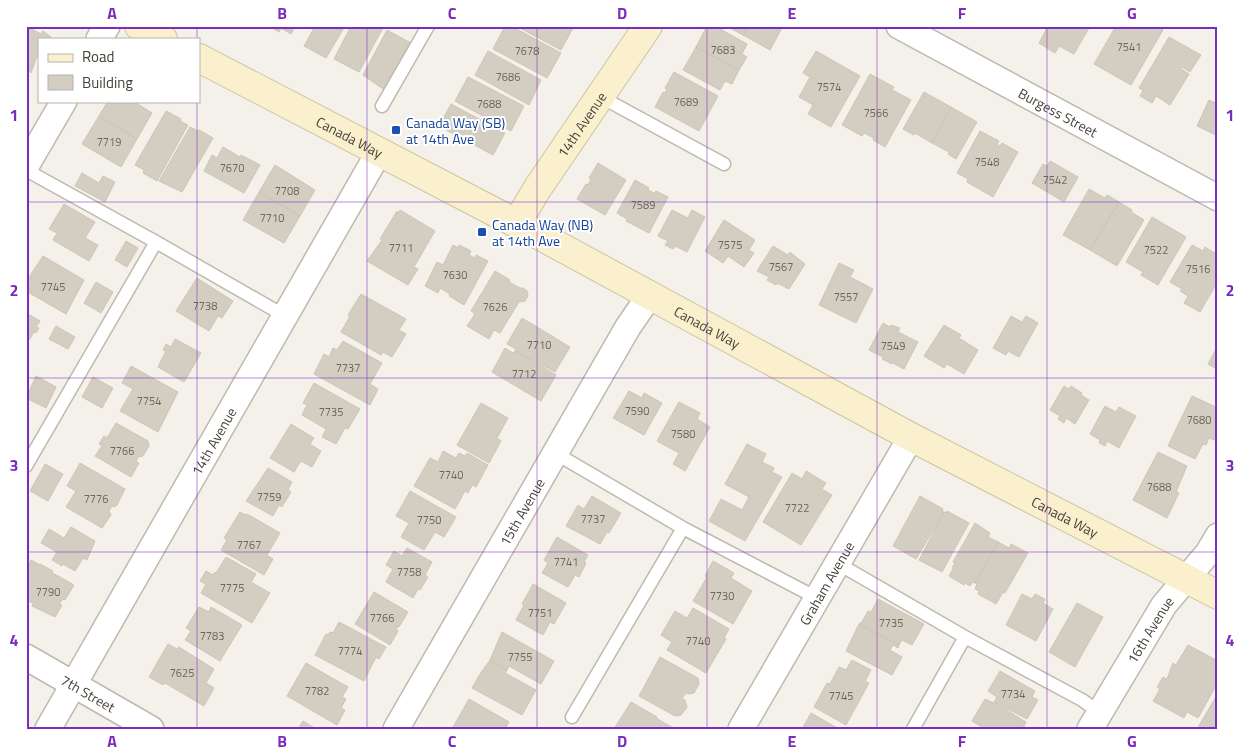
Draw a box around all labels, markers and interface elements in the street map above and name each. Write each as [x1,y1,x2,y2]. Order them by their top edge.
text: A [107,1,117,25]
text: B [277,1,287,25]
text: C [448,1,457,25]
text: D [617,1,627,25]
text: E [788,1,797,25]
text: F [958,1,967,25]
text: G [1127,1,1137,25]
legend [38,38,200,102]
house number: 7541 [1117,39,1141,55]
house number: 7683 [711,42,735,58]
house number: 7678 [515,43,539,59]
text: Road [82,45,114,68]
house number: 7686 [496,69,520,85]
text: Building [82,71,133,94]
house number: 7574 [817,79,841,95]
street label: Burgess Street [1015,82,1102,142]
street label: 14th Avenue [551,87,611,161]
house number: 7689 [674,94,698,110]
house number: 7688 [477,96,501,112]
text: 1 [10,103,18,127]
text: 1 [1226,103,1234,127]
house number: 7566 [864,105,888,121]
street label: Canada Way [313,110,387,163]
place label: Canada Way (SB) at 14th Ave [406,112,505,149]
marker: Canada Way (SB) at 14th Ave [390,124,402,136]
house number: 7719 [97,134,121,150]
house number: 7548 [975,154,999,170]
house number: 7670 [220,160,244,176]
house number: 7542 [1043,172,1067,188]
house number: 7708 [275,183,299,199]
house number: 7589 [631,197,655,213]
house number: 7710 [260,210,284,226]
place label: Canada Way (NB) at 14th Ave [492,214,593,251]
marker: Canada Way (NB) at 14th Ave [476,226,488,238]
house number: 7575 [718,237,742,253]
house number: 7711 [389,240,413,256]
house number: 7522 [1144,242,1168,258]
house number: 7567 [769,259,793,275]
house number: 7516 [1186,261,1210,277]
house number: 7630 [443,267,467,283]
text: 2 [10,278,18,302]
text: 2 [1226,278,1234,302]
house number: 7745 [41,279,65,295]
house number: 7557 [834,289,858,305]
house number: 7738 [193,298,217,314]
house number: 7626 [483,299,507,315]
street label: Canada Way [670,300,745,353]
house number: 7710 [527,337,551,353]
house number: 7549 [881,338,905,354]
house number: 7737 [336,360,360,376]
house number: 7712 [512,366,536,382]
house number: 7754 [137,393,161,409]
street label: 14th Avenue [185,403,241,479]
house number: 7590 [625,403,649,419]
house number: 7735 [319,404,343,420]
house number: 7680 [1187,412,1211,428]
house number: 7580 [671,426,695,442]
house number: 7766 [110,443,134,459]
text: 3 [10,453,18,477]
text: 3 [1226,453,1234,477]
house number: 7740 [439,467,463,483]
street label: 15th Avenue [494,474,549,549]
house number: 7688 [1147,479,1171,495]
house number: 7759 [257,489,281,505]
street label: Canada Way [1028,490,1102,542]
house number: 7776 [84,491,108,507]
house number: 7722 [785,500,809,516]
house number: 7737 [581,511,605,527]
house number: 7750 [417,512,441,528]
house number: 7767 [237,537,261,553]
street label: Graham Avenue [793,537,859,629]
house number: 7741 [554,554,578,570]
house number: 7758 [397,564,421,580]
house number: 7775 [220,580,244,596]
house number: 7790 [36,584,60,600]
house number: 7730 [710,588,734,604]
street label: 16th Avenue [1121,591,1178,667]
house number: 7751 [528,605,552,621]
house number: 7766 [370,610,394,626]
house number: 7735 [879,615,903,631]
text: 4 [10,628,19,652]
house number: 7783 [200,628,224,644]
text: 4 [1226,628,1235,652]
house number: 7740 [686,633,710,649]
house number: 7774 [338,643,362,659]
house number: 7755 [508,649,532,665]
house number: 7625 [170,665,194,681]
street label: 7th Street [57,669,119,717]
house number: 7782 [305,683,329,699]
house number: 7734 [1001,686,1025,702]
house number: 7745 [829,688,853,704]
text: A [107,729,117,753]
text: B [277,729,287,753]
text: C [448,729,457,753]
text: D [617,729,627,753]
text: E [788,729,797,753]
text: F [958,729,967,753]
text: G [1127,729,1137,753]

